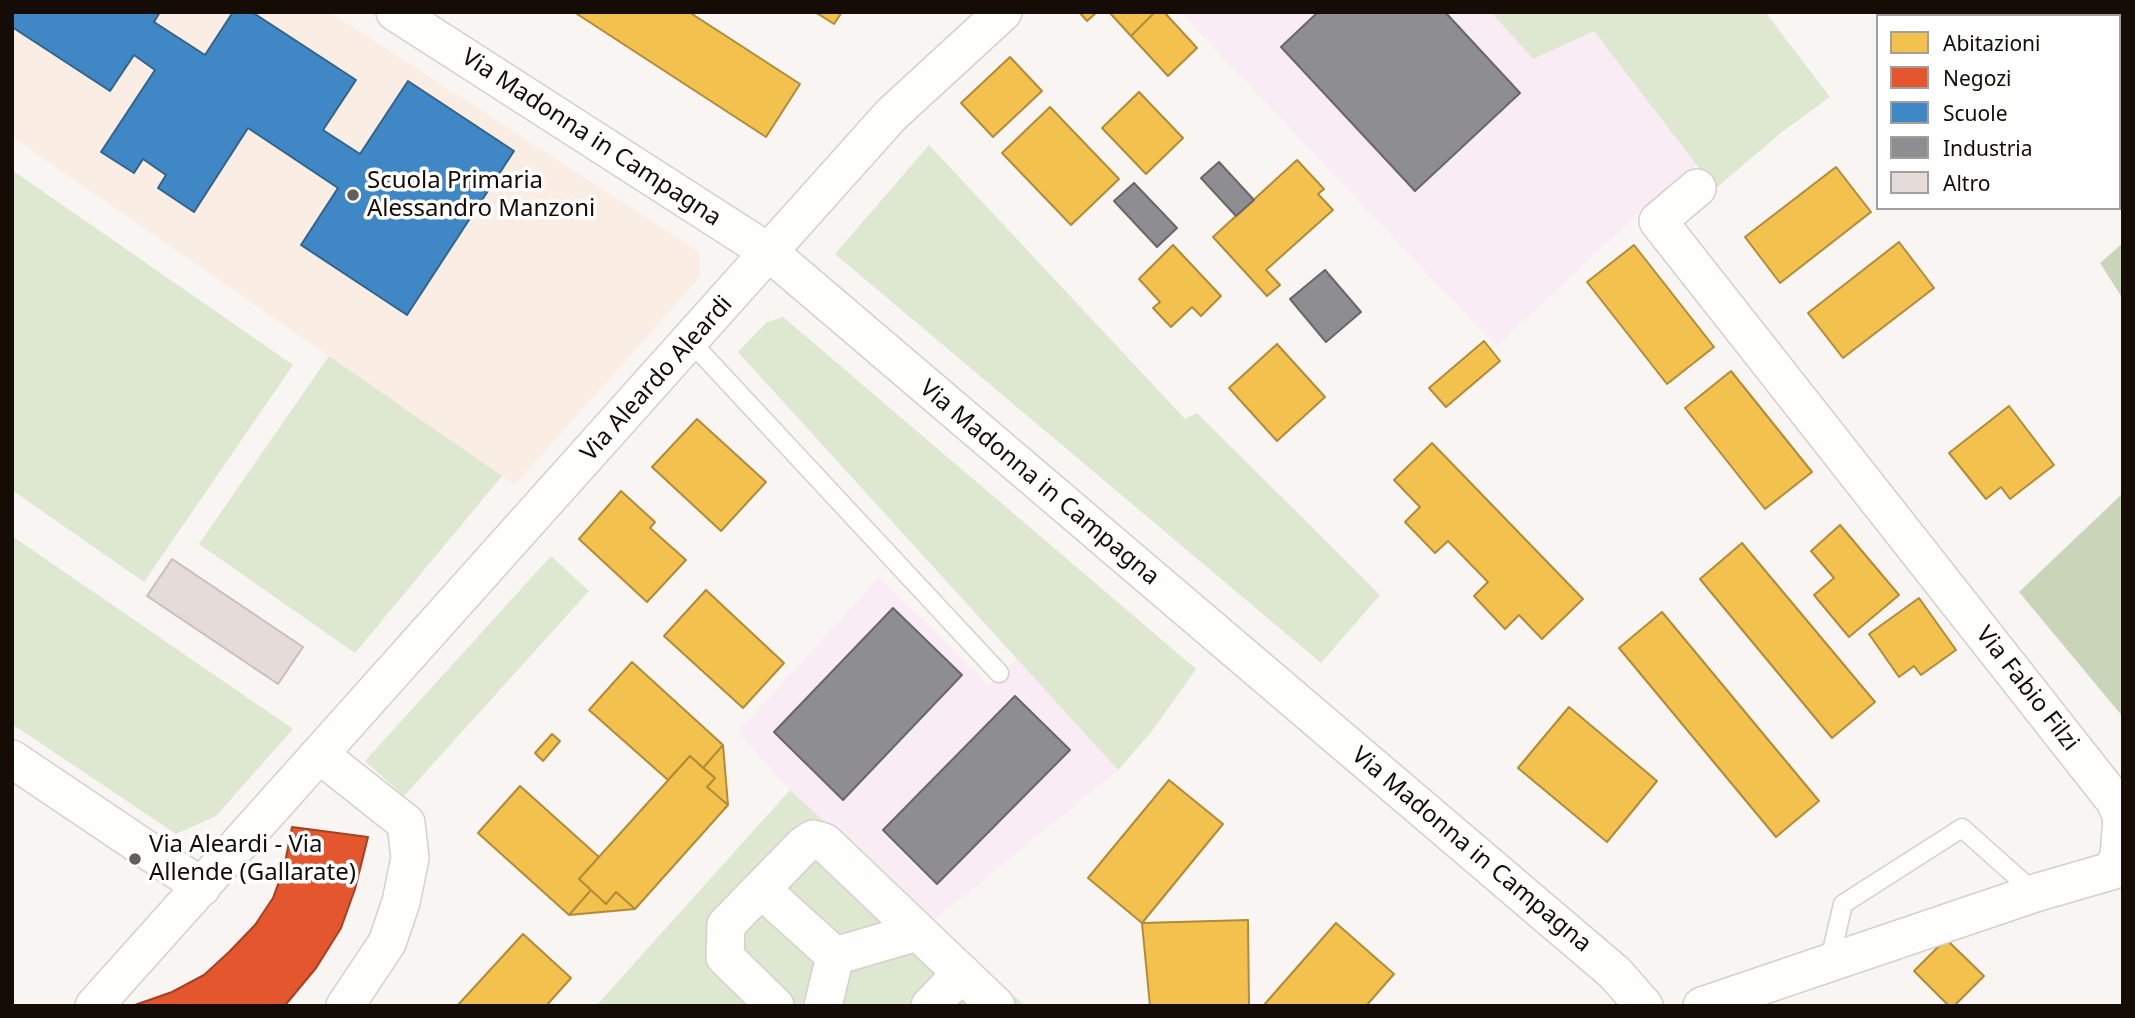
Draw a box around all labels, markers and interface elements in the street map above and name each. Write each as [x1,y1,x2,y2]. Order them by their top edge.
legend [1876,14,2121,210]
text: Abitazioni [1943,29,2041,57]
street label: Via Madonna in Campagna [456,43,726,233]
text: Negozi [1943,64,2012,92]
text: Scuole [1943,99,2008,127]
text: Industria [1943,134,2033,162]
place label: Scuola Primaria Alessandro Manzoni [367,167,595,223]
text: Altro [1943,169,1990,197]
marker: Scuola Primaria Alessandro Manzoni [345,187,361,203]
street label: Via Aleardo Aleardi [575,290,739,468]
street label: Via Madonna in Campagna [913,374,1165,592]
street label: Via Fabio Filzi [1969,621,2085,757]
street label: Via Madonna in Campagna [1345,741,1597,959]
place label: Via Aleardi - Via Allende (Gallarate) [149,831,356,887]
marker: Via Aleardi - Via Allende (Gallarate) [127,851,143,867]

